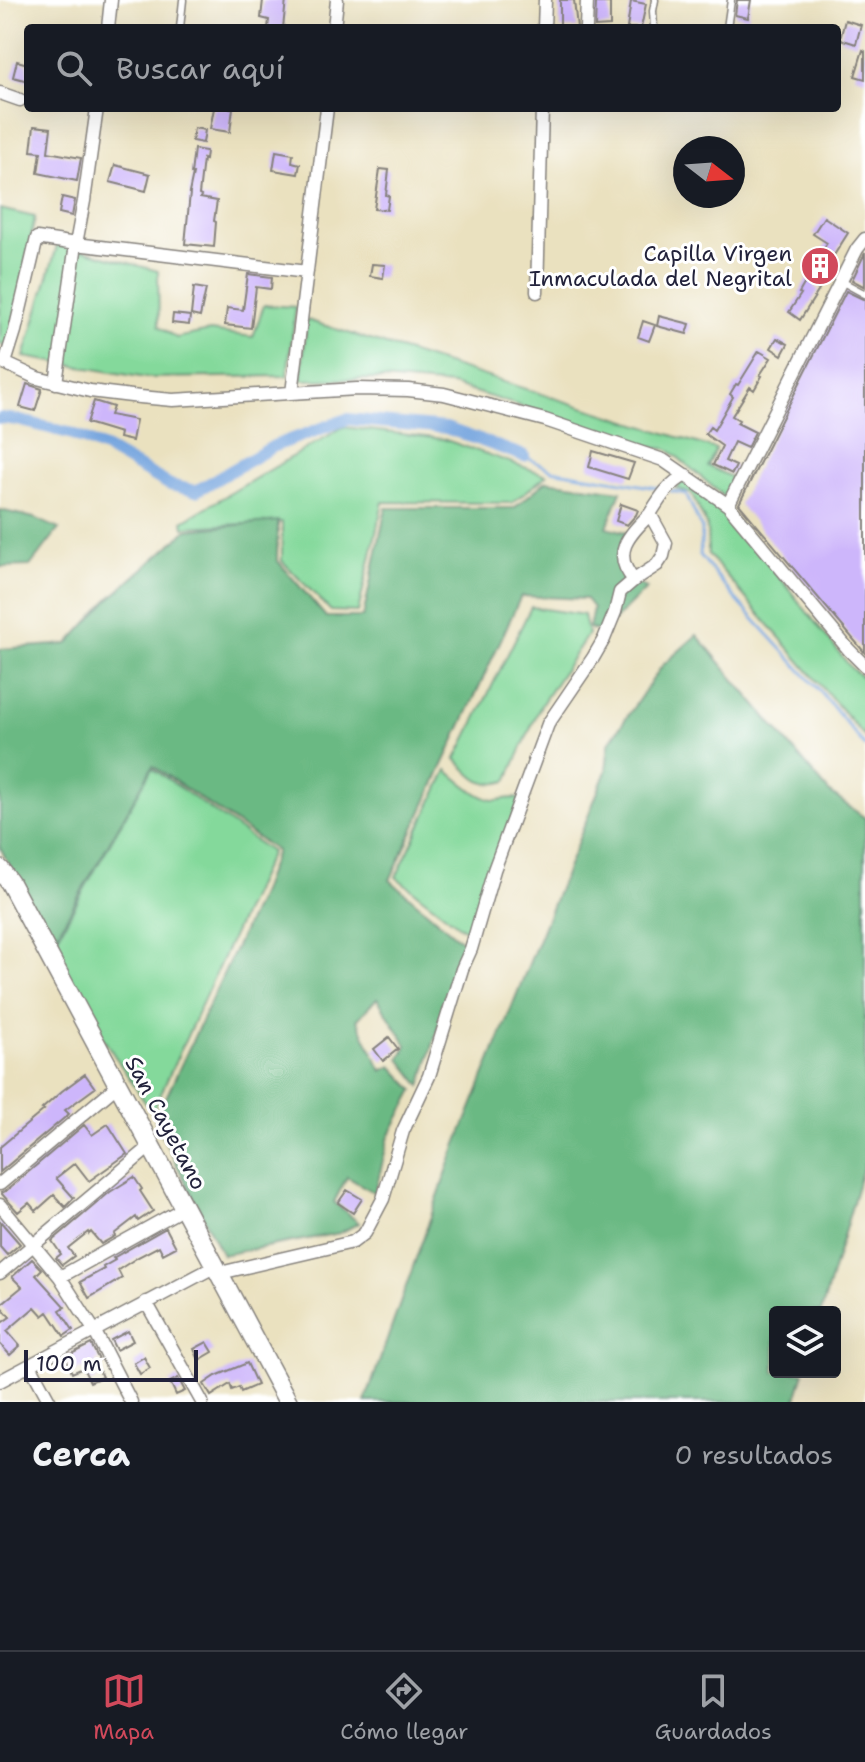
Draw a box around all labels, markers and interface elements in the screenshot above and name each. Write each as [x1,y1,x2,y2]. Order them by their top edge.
search box [24,24,841,112]
icon: search [52,46,96,90]
text: Buscar aquí [116,48,284,89]
north arrow [673,136,745,208]
place label: Capilla Virgen Inmaculada del Negrital [529,239,792,293]
building icon: Capilla Virgen Inmaculada del Negrital [799,245,841,287]
street label: San Cayetano [119,1051,213,1195]
map controls [769,1306,841,1378]
button: layers [769,1306,841,1378]
scale bar [24,1346,198,1382]
text: 100 m [36,1349,102,1378]
text: Cerca [32,1431,130,1477]
text: 0 resultados [674,1437,833,1472]
tab: Mapa [93,1669,154,1746]
tab: Cómo llegar [340,1669,468,1746]
tab: Guardados [655,1669,772,1746]

